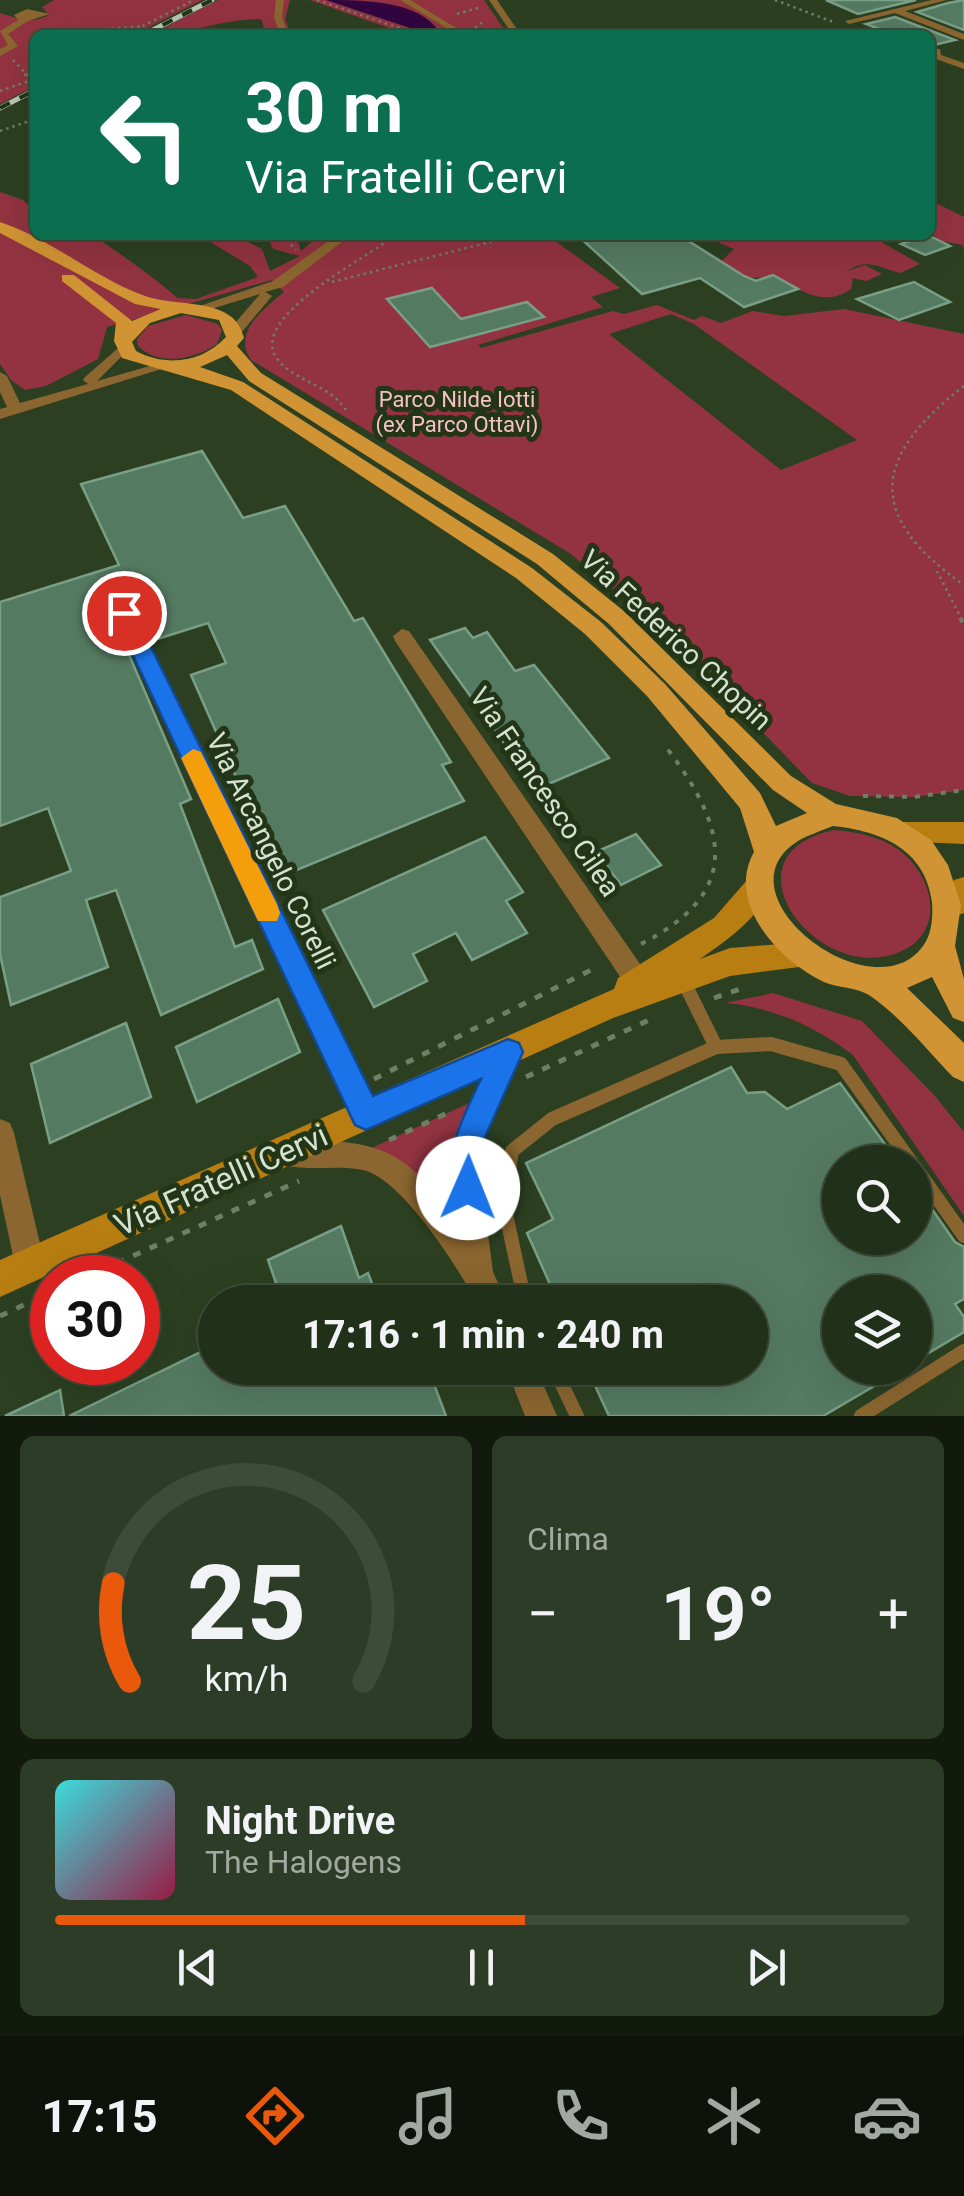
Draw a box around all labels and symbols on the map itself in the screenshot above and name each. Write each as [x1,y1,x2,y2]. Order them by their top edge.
park label: Parco Nilde Iotti (ex Parco Ottavi) [375,387,539,438]
street label: Via Federico Chopin [574,543,778,737]
pin [82,571,167,656]
street label: Via Francesco Cilea [463,681,627,903]
street label: Via Arcangelo Corelli [199,728,343,974]
street label: Via Fratelli Cervi [109,1116,333,1244]
position arrow [416,1136,520,1240]
speed limit sign: 30 [30,1255,160,1385]

